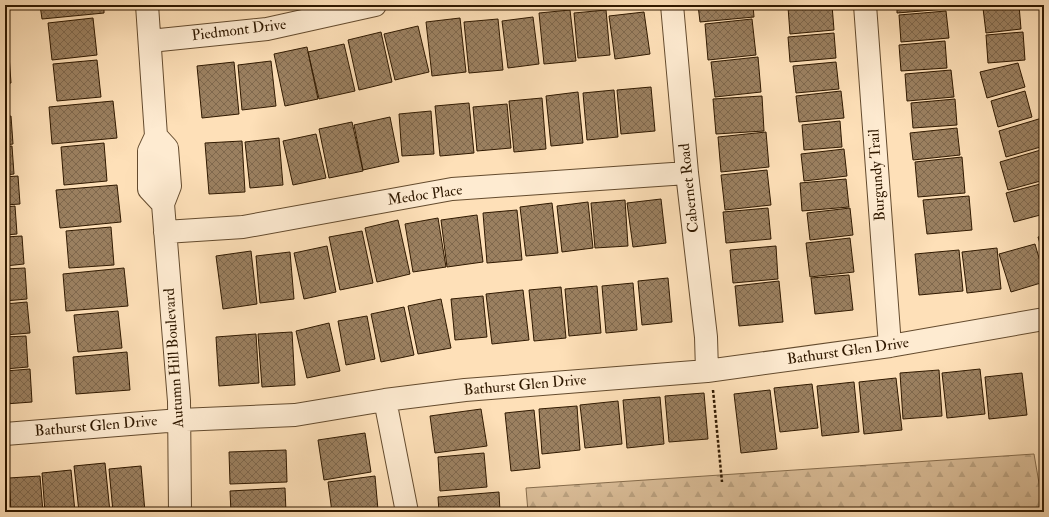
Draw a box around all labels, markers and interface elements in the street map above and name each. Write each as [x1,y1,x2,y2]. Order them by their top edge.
street label: Piedmont Drive [191,15,287,45]
street label: Burgundy Trail [864,128,890,222]
street label: Cabernet Road [675,142,703,234]
street label: Medoc Place [386,180,464,210]
street label: Autumn Hill Boulevard [160,287,188,429]
street label: Bathurst Glen Drive [786,333,910,369]
street label: Bathurst Glen Drive [463,370,587,400]
street label: Bathurst Glen Drive [34,411,158,441]

